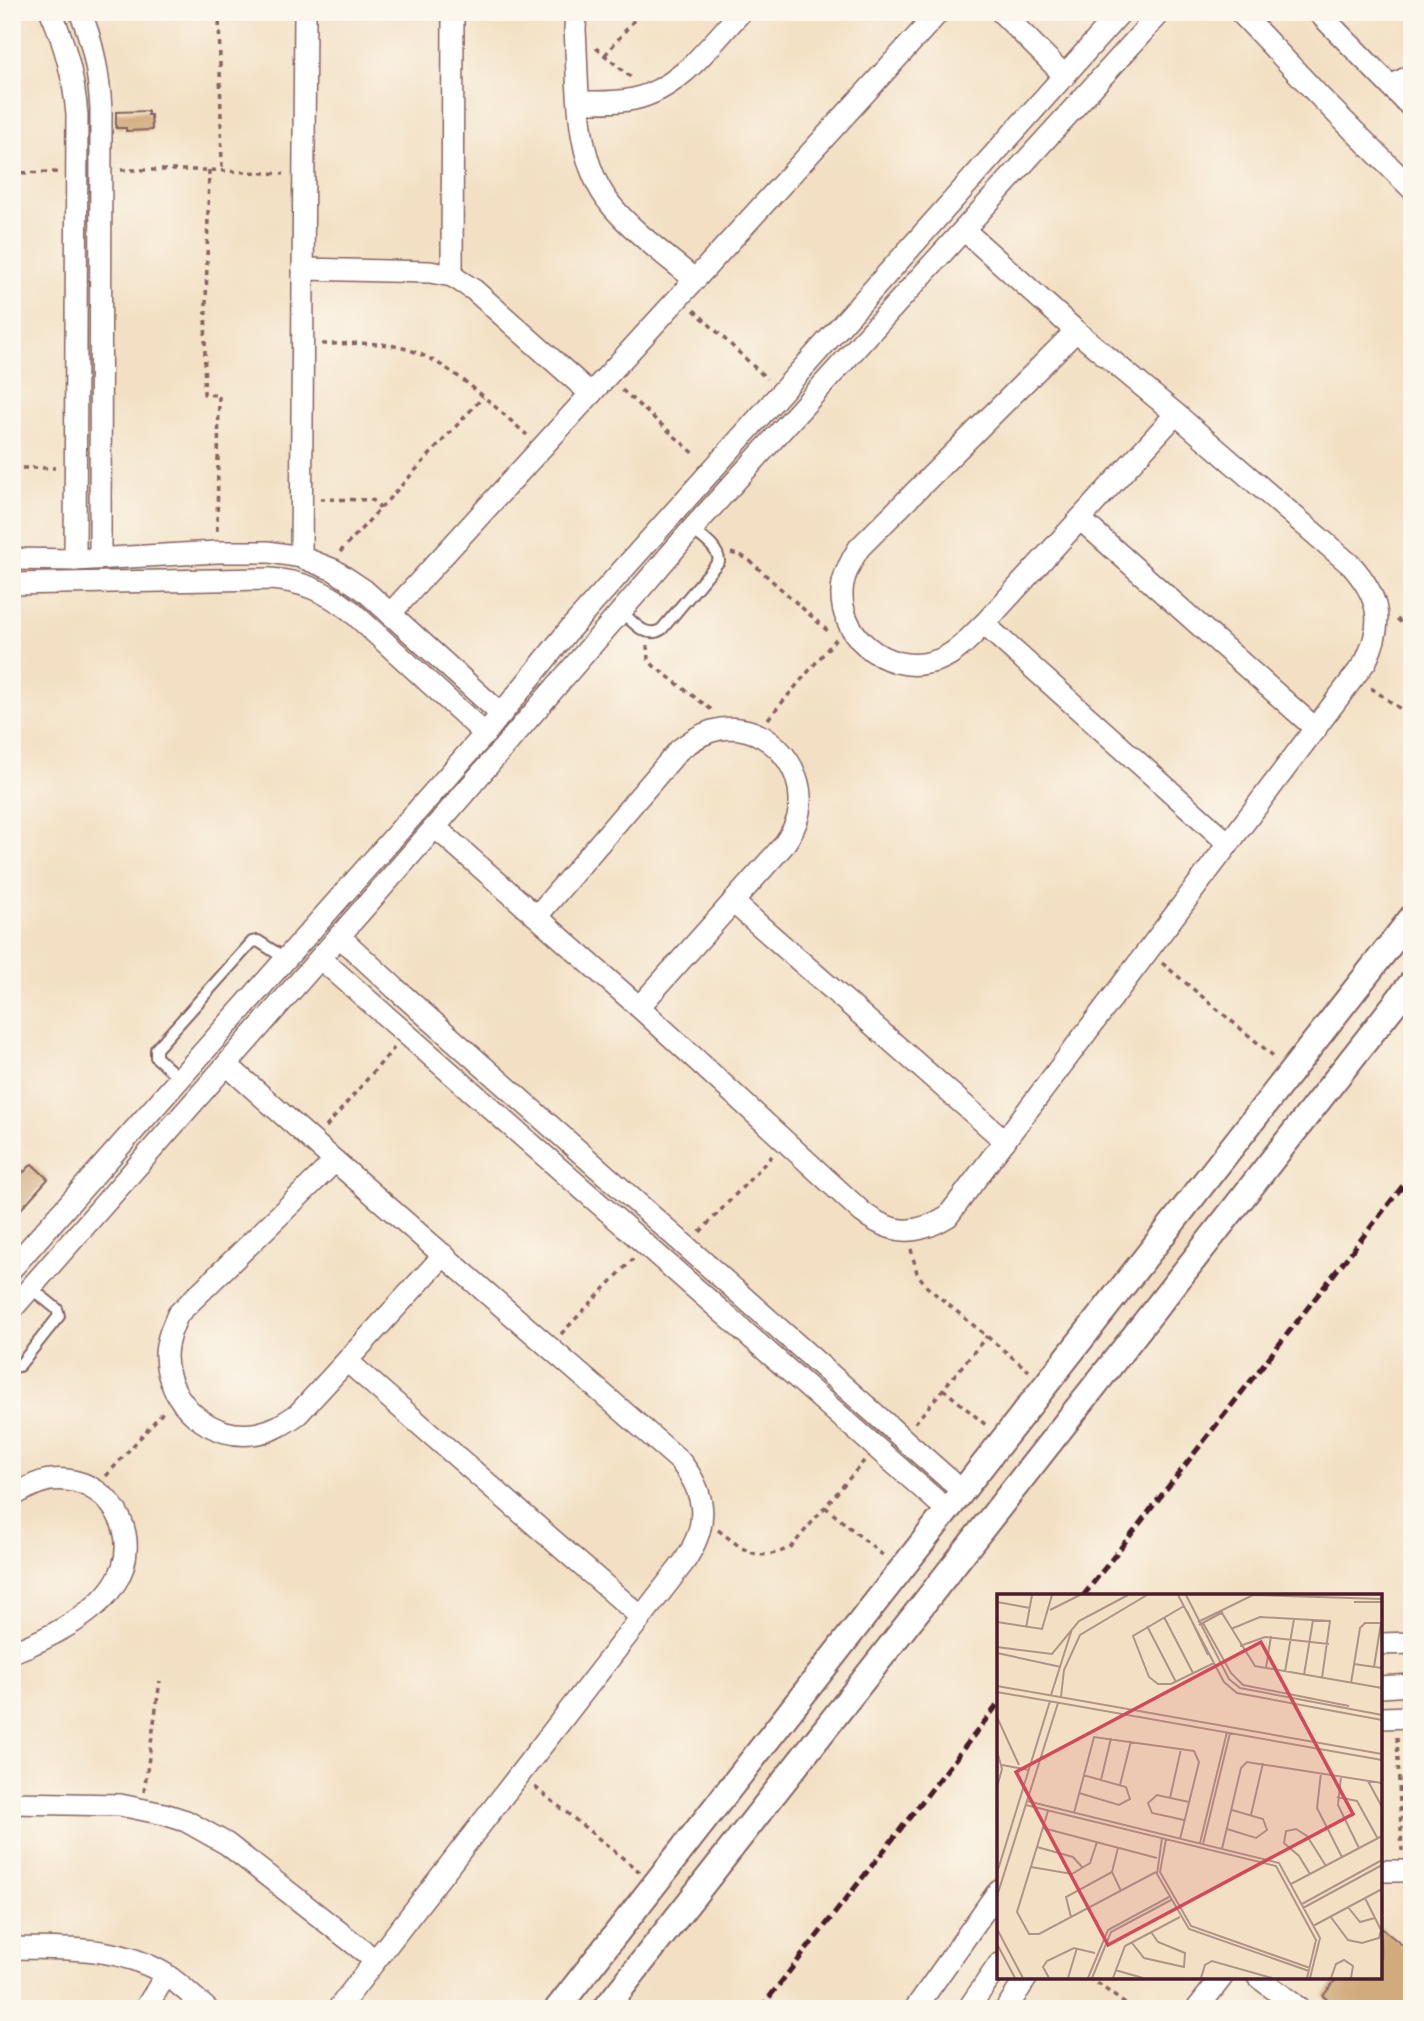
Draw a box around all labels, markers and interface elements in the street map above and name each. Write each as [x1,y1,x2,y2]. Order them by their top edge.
inset map [997,1594,1382,1979]

